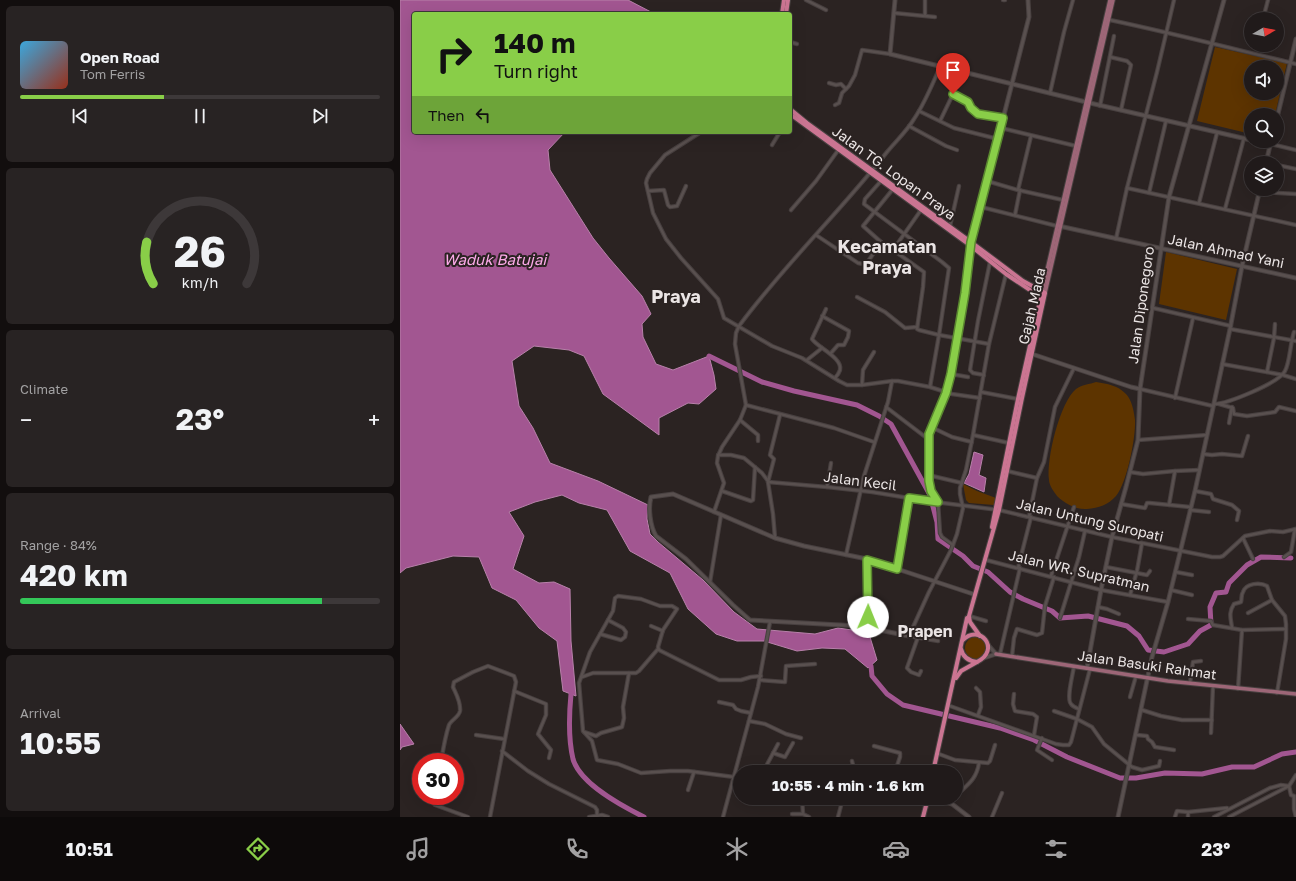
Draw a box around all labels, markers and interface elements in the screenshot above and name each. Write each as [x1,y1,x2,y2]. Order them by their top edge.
north arrow [1244,12,1284,52]
map controls [1244,12,1284,196]
text: 140 m [494,26,576,59]
icon: right [428,28,480,80]
text: Open Road [80,48,160,66]
pin [936,53,970,94]
icon: arrive [942,59,964,81]
text: Turn right [494,60,578,82]
button: sound [1244,60,1284,100]
text: Tom Ferris [80,66,145,82]
icon: left [472,104,494,126]
icon: previous [69,105,91,127]
icon: pause [189,105,211,127]
icon: next [309,105,331,127]
text: Then [428,106,464,124]
button: search [1244,108,1284,148]
street label: Jalan TG. Lopan Praya [829,122,959,223]
button: layers [1244,156,1284,196]
text: 26 [174,226,226,276]
street label: Jalan Ahmad Yani [1166,230,1286,271]
district label: Kecamatan Praya [838,235,937,278]
street label: Jalan Diponegoro [1124,245,1157,365]
water label: Waduk Batujai [444,250,548,269]
street label: Gajah Mada [1014,266,1049,346]
text: km/h [182,274,218,291]
district label: Praya [651,285,701,307]
text: Climate [20,381,68,397]
text: 23° [176,401,224,437]
text: − [20,406,32,433]
text: + [368,406,380,433]
street label: Jalan Kecil [823,468,898,493]
street label: Jalan Untung Suropati [1015,494,1165,545]
text: Range · 84% [20,537,97,553]
street label: Jalan WR. Supratman [1007,546,1151,595]
text: 420 km [20,557,128,593]
position arrow [847,596,889,638]
district label: Prapen [898,621,952,641]
street label: Jalan Basuki Rahmat [1076,646,1218,683]
text: Arrival [20,705,61,721]
text: 10:55 [20,725,101,761]
speed limit sign: 30 [412,753,464,805]
text: 10:55 · 4 min · 1.6 km [772,776,924,794]
icon: directions [244,835,272,863]
icon: music [404,835,432,863]
icon: phone [563,835,591,863]
icon: climate [723,835,751,863]
icon: car [882,835,910,863]
icon: filters [1042,835,1070,863]
text: 10:51 [66,838,113,860]
text: 23° [1201,838,1230,860]

